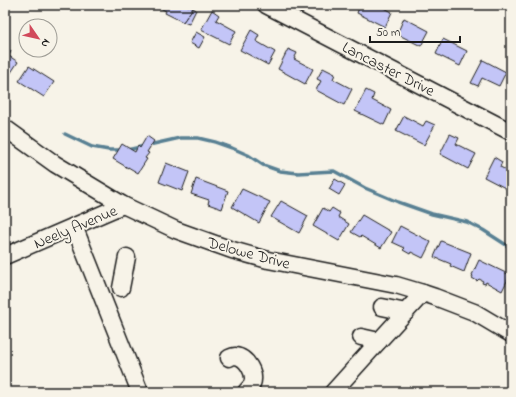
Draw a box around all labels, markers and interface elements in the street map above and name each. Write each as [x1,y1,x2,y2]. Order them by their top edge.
north arrow [18,18,58,58]
scale bar [370,18,460,44]
text: 50 m [376,24,400,42]
text: N [37,35,54,51]
street label: Lancaster Drive [338,36,439,104]
street label: Neely Avenue [30,199,122,256]
street label: Delowe Drive [203,231,293,277]

